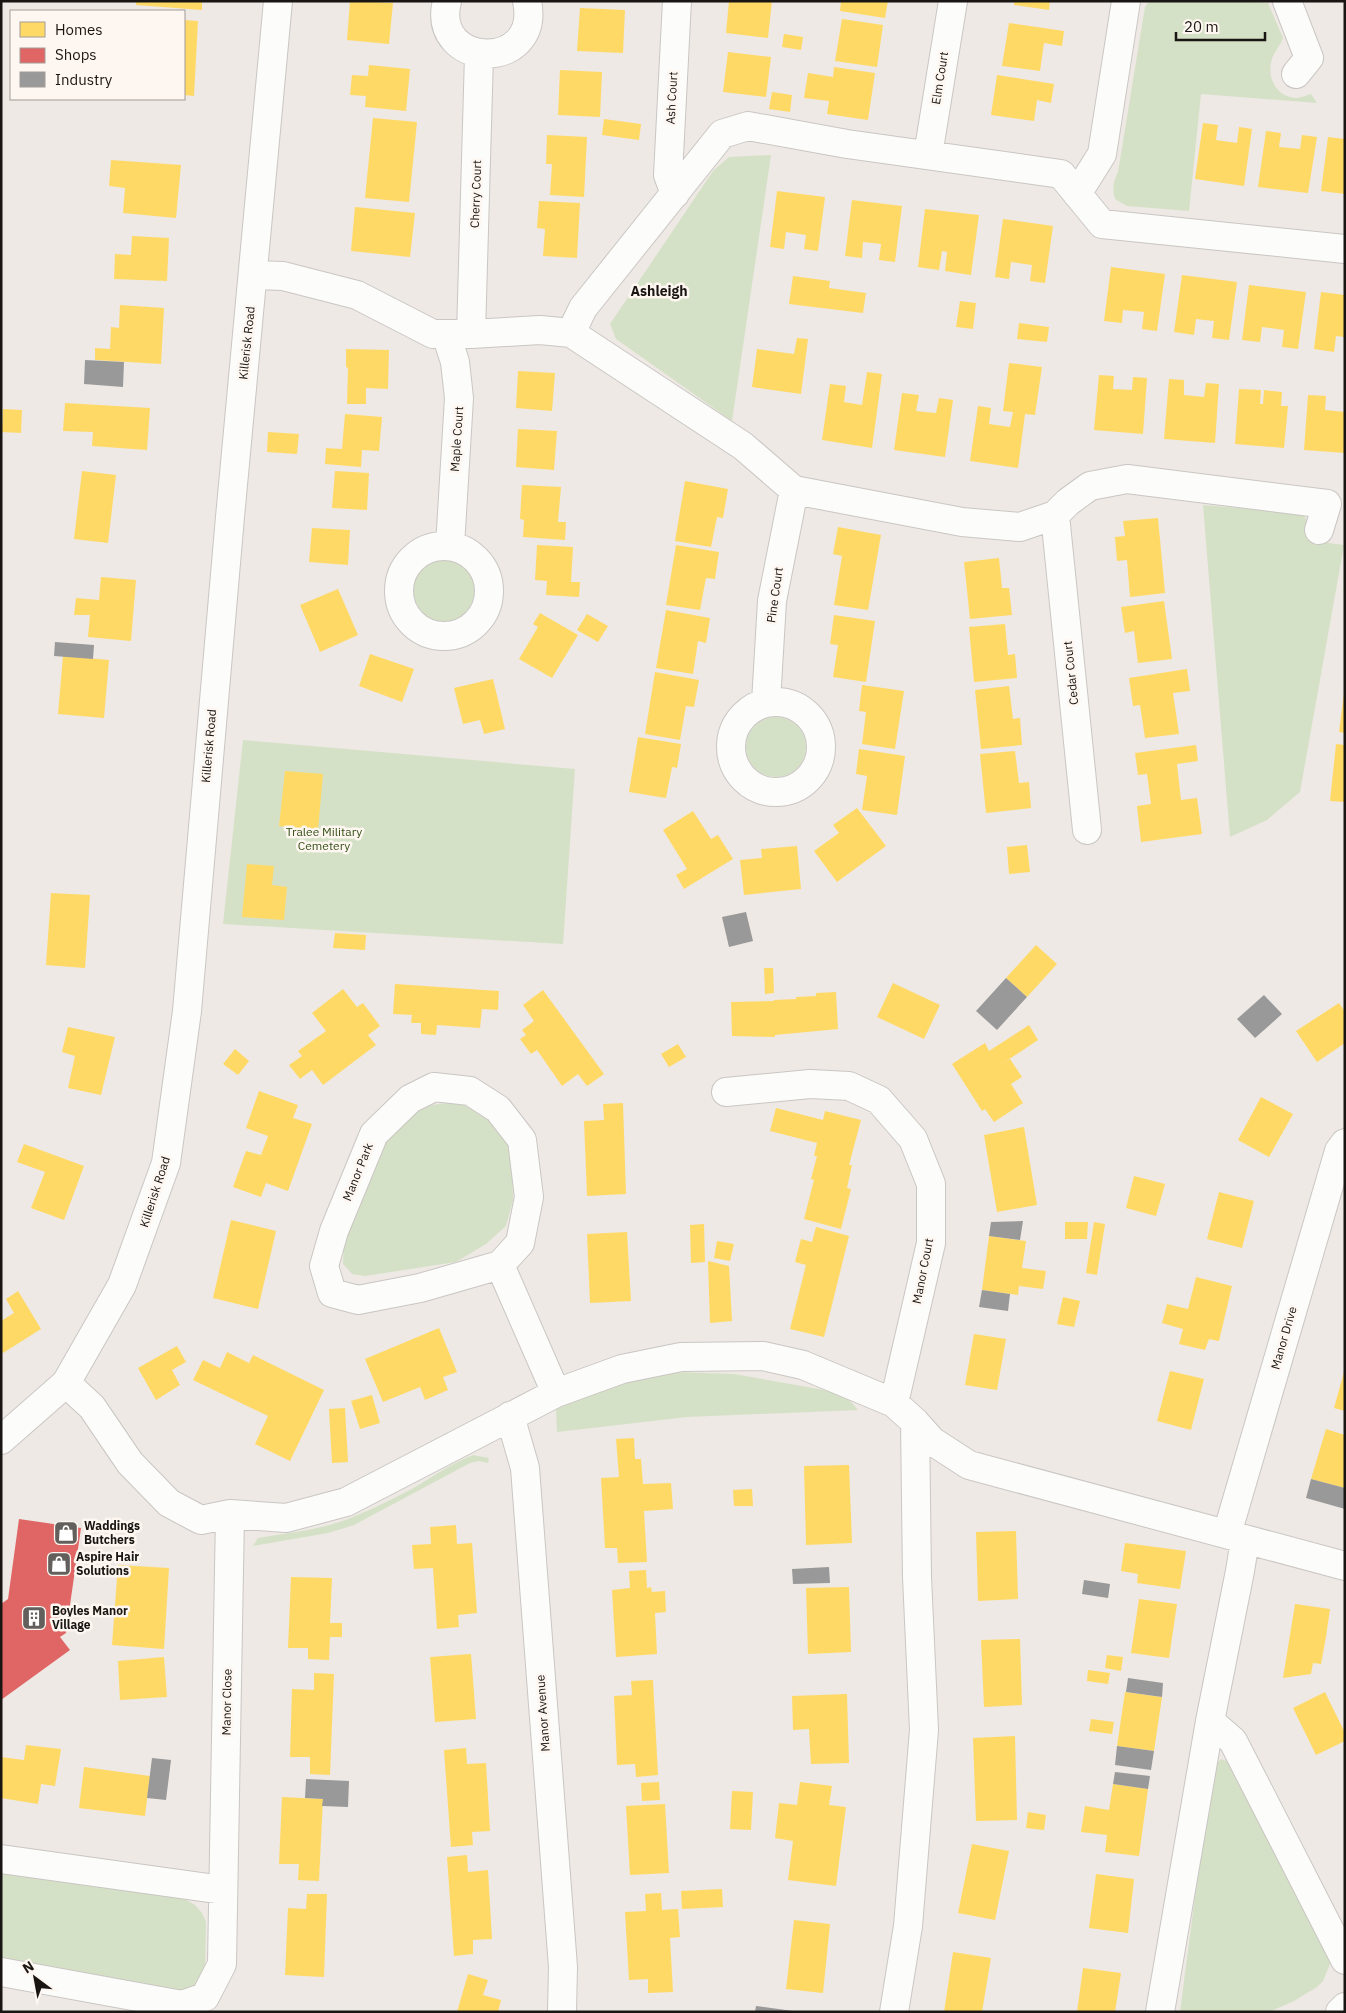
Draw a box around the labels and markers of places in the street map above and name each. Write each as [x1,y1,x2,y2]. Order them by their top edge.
place label: Waddings Butchers [84,1518,140,1547]
shop icon: Waddings Butchers [53,1520,79,1546]
place label: Aspire Hair Solutions [76,1549,139,1578]
shop icon: Aspire Hair Solutions [46,1551,72,1577]
place label: Boyles Manor Village [52,1603,128,1632]
building icon: Boyles Manor Village [21,1605,47,1631]

